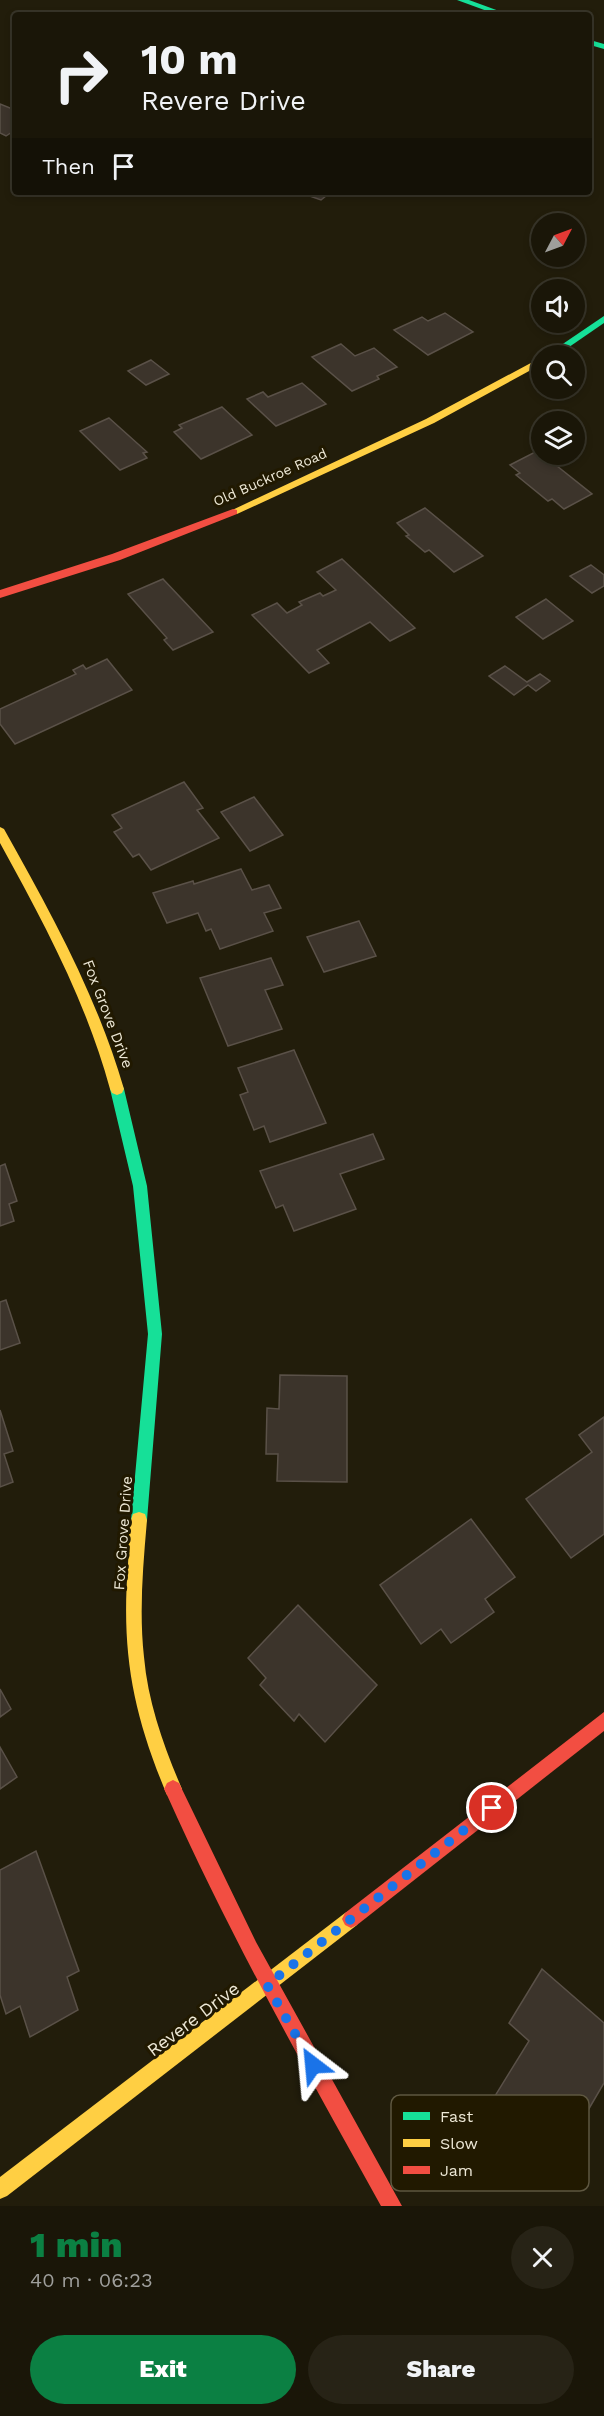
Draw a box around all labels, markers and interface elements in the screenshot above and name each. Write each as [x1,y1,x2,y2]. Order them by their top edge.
text: 10 m [141,35,238,84]
icon: right [42,36,120,114]
text: Revere Drive [141,85,306,117]
icon: arrive [107,150,140,183]
text: Then [42,154,95,179]
north arrow [531,213,585,267]
map controls [531,213,585,465]
button: sound [531,279,585,333]
button: search [531,345,585,399]
button: layers [531,411,585,465]
street label: Old Buckroe Road [211,445,329,509]
street label: Fox Grove Drive [79,957,137,1071]
street label: Fox Grove Drive [110,1475,136,1591]
pin [466,1782,517,1833]
icon: arrive [475,1791,508,1824]
street label: Revere Drive [143,1978,243,2060]
position arrow [281,2033,345,2097]
legend [391,2095,589,2191]
text: Fast [440,2107,473,2126]
text: Slow [440,2134,478,2153]
text: Jam [440,2161,473,2180]
text: 1 min [30,2224,123,2266]
button: close [511,2226,574,2289]
text: 40 m · 06:23 [30,2268,153,2292]
button: Exit [30,2335,296,2404]
button: Share [308,2335,574,2404]

